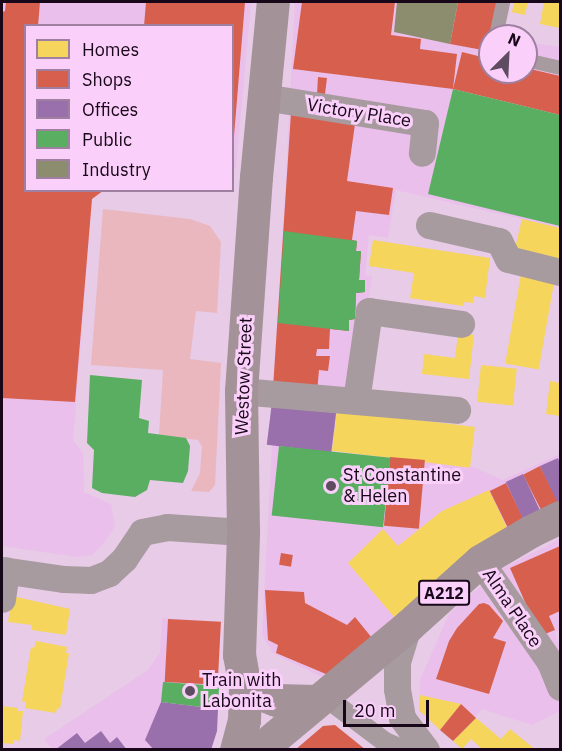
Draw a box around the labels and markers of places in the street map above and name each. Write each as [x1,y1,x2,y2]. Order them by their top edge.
place label: St Constantine & Helen [343,465,461,508]
marker: St Constantine & Helen [324,479,338,493]
place label: Train with Labonita [202,670,281,712]
marker: Train with Labonita [183,684,197,698]

